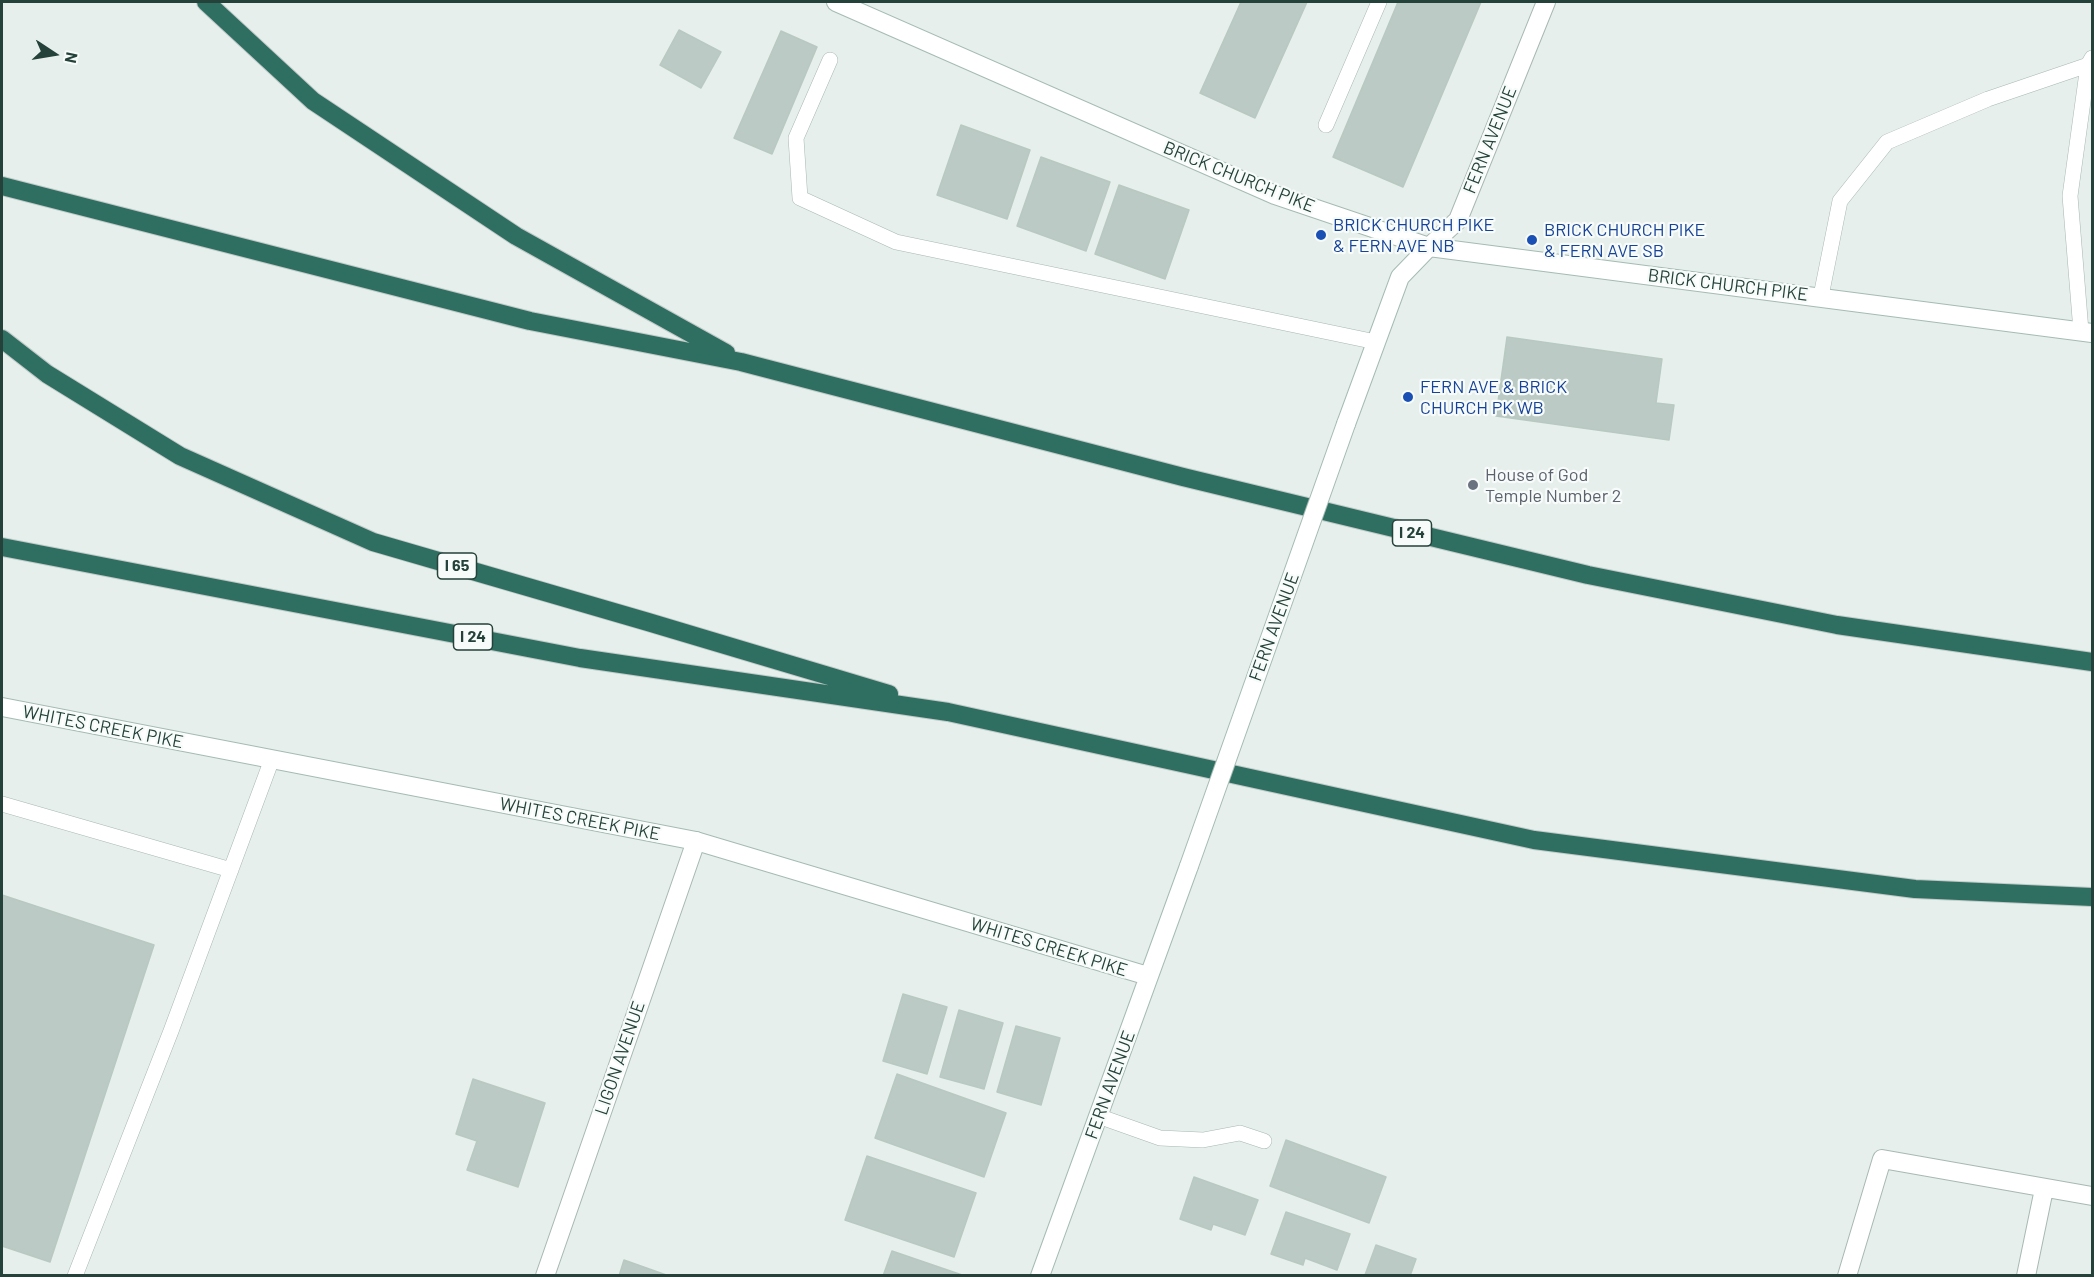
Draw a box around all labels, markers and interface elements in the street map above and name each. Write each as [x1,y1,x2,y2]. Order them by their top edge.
north arrow [24,24,84,84]
text: N [62,51,82,65]
street label: FERN AVENUE [1459,83,1521,197]
street label: BRICK CHURCH PIKE [1160,137,1318,217]
place label: BRICK CHURCH PIKE & FERN AVE NB [1333,214,1494,256]
place label: BRICK CHURCH PIKE & FERN AVE SB [1544,219,1705,262]
marker: BRICK CHURCH PIKE & FERN AVE NB [1314,228,1328,242]
marker: BRICK CHURCH PIKE & FERN AVE SB [1525,233,1539,247]
street label: BRICK CHURCH PIKE [1647,264,1809,306]
place label: FERN AVE & BRICK CHURCH PK WB [1420,376,1567,418]
marker: FERN AVE & BRICK CHURCH PK WB [1401,390,1415,404]
place label: House of God Temple Number 2 [1485,464,1622,506]
marker: House of God Temple Number 2 [1466,478,1480,492]
road number: I 24 [1392,520,1432,546]
road number: I 65 [438,553,476,579]
street label: FERN AVENUE [1244,570,1304,684]
road number: I 24 [454,624,492,650]
street label: WHITES CREEK PIKE [21,701,185,753]
street label: WHITES CREEK PIKE [498,793,662,845]
street label: WHITES CREEK PIKE [968,913,1130,981]
street label: LIGON AVENUE [590,998,650,1118]
street label: FERN AVENUE [1080,1028,1140,1142]

